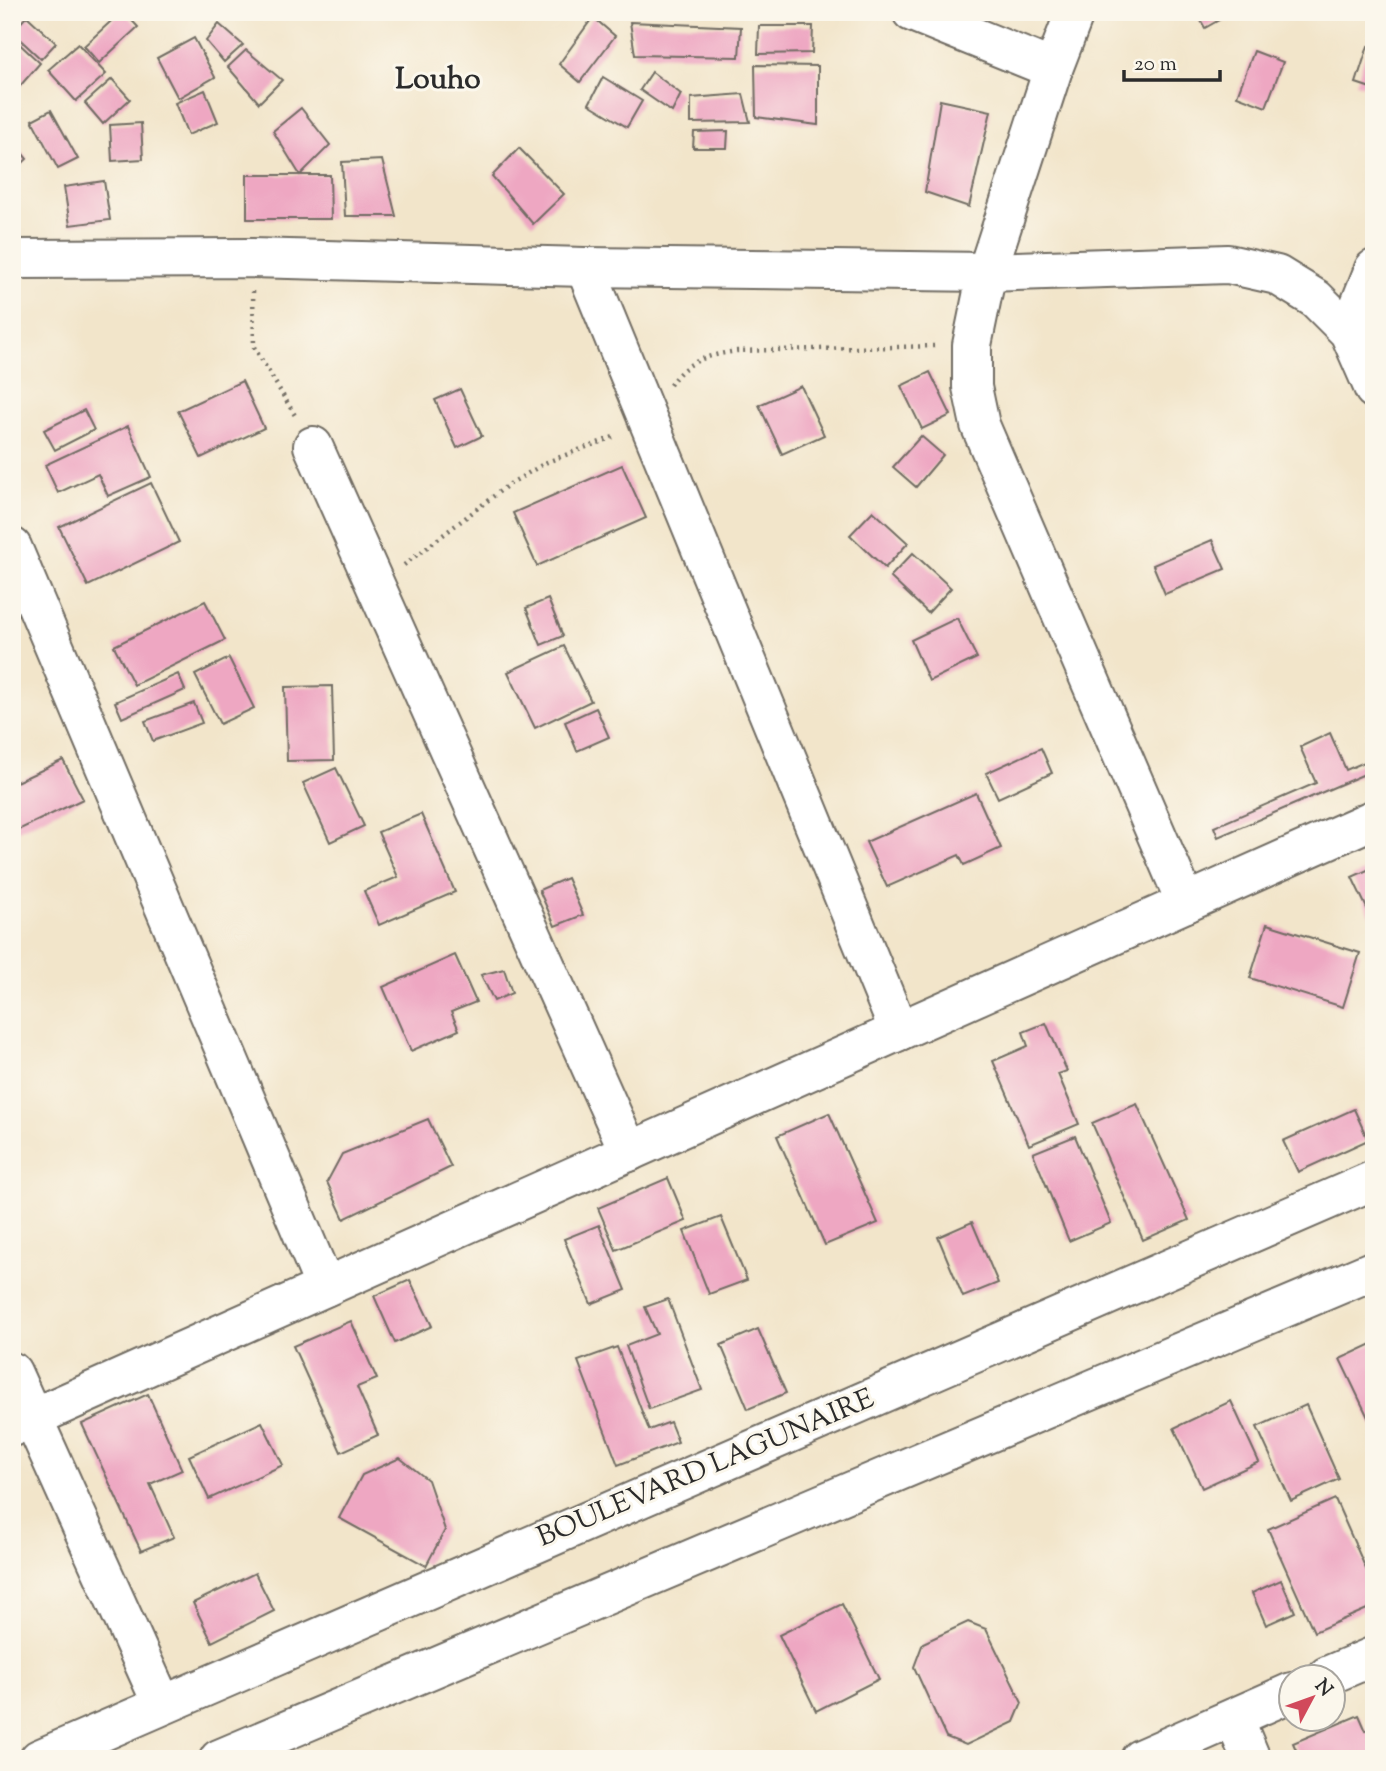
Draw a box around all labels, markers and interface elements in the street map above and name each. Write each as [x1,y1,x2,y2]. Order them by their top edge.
scale bar [1124,38,1220,82]
text: 20 m [1134,50,1177,80]
district label: Louho [395,59,481,102]
street label: BOULEVARD LAGUNAIRE [531,1380,881,1558]
north arrow [1278,1662,1348,1732]
text: N [1308,1674,1338,1703]

